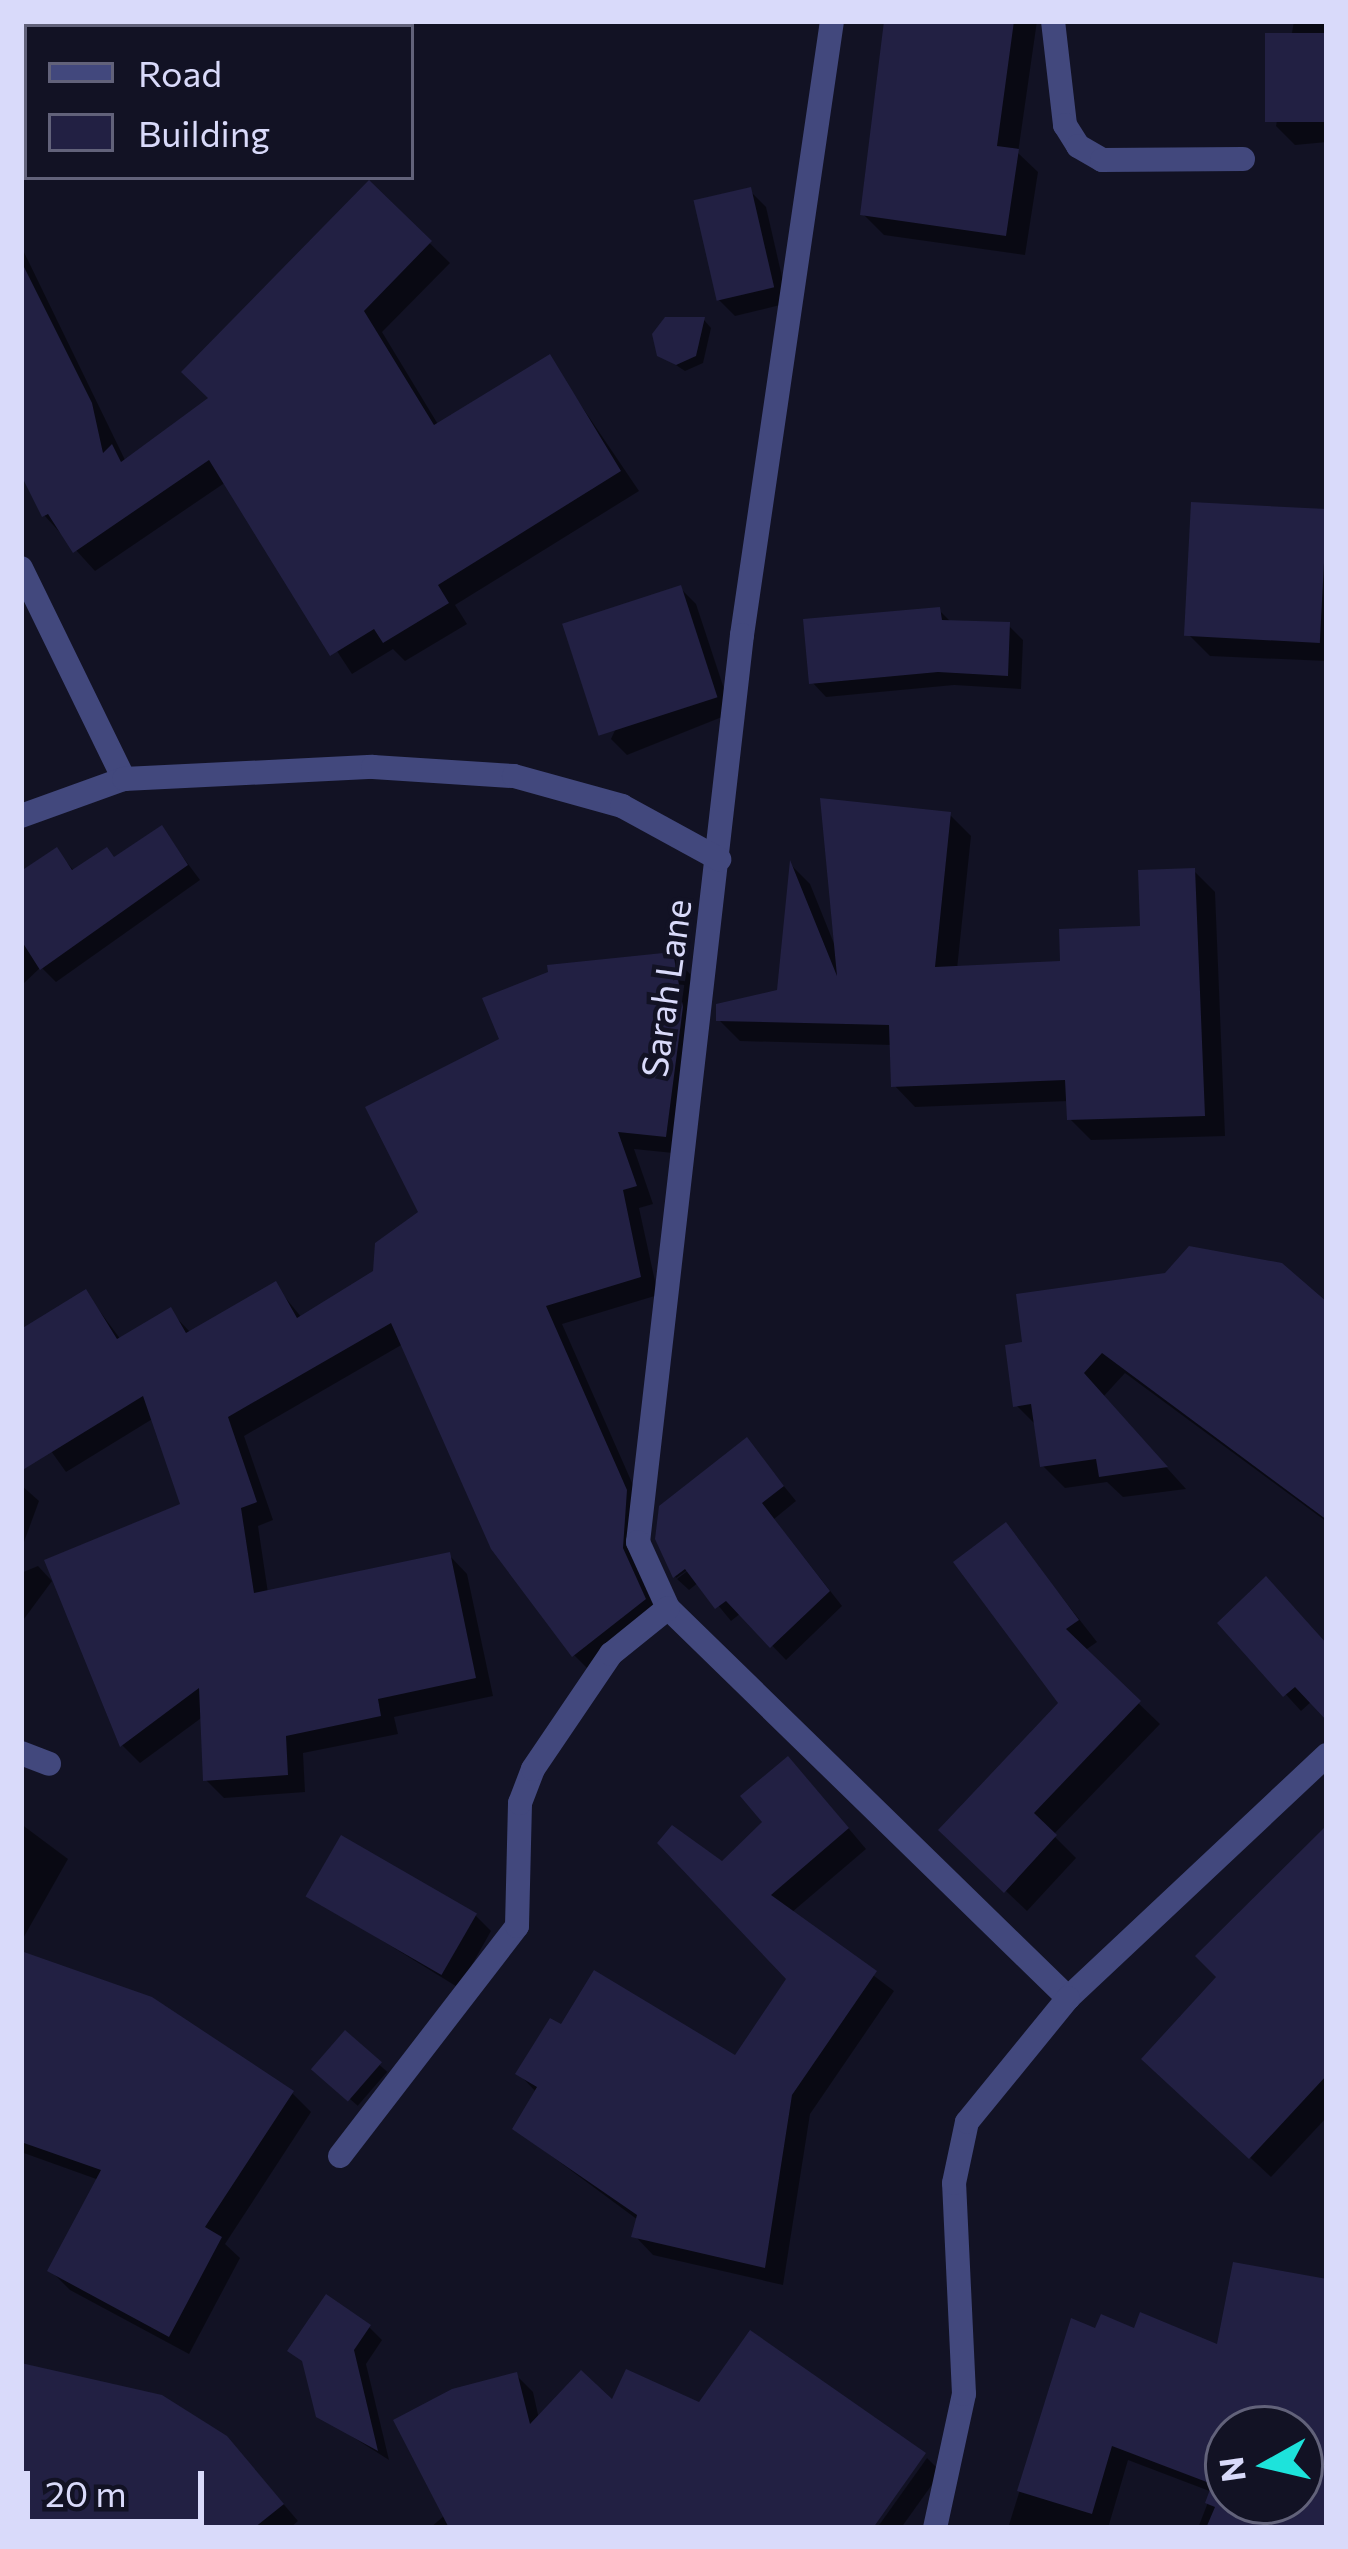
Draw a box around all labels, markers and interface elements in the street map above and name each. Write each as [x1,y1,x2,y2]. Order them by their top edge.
legend [24,24,414,180]
text: Road [138,50,222,94]
text: Building [138,110,270,154]
street label: Sarah Lane [631,896,699,1080]
north arrow [1204,2405,1324,2525]
scale bar [30,2447,210,2521]
text: N [1209,2455,1253,2485]
text: 20 m [45,2470,127,2514]

